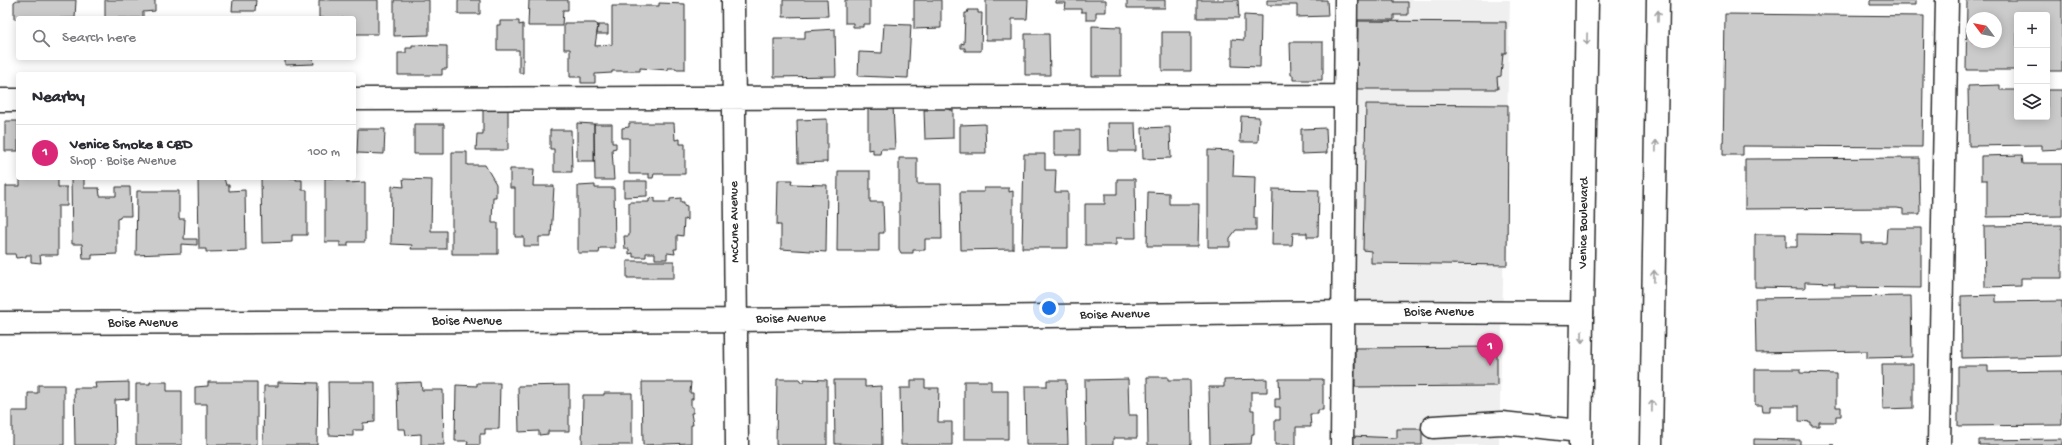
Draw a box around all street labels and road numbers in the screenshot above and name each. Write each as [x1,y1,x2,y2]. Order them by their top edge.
street label: Venice Boulevard [1576,176,1592,270]
street label: McCune Avenue [727,181,743,263]
street label: Boise Avenue [1403,305,1474,320]
street label: Boise Avenue [1079,307,1150,323]
street label: Boise Avenue [755,311,826,327]
street label: Boise Avenue [431,314,502,329]
street label: Boise Avenue [107,316,178,331]

